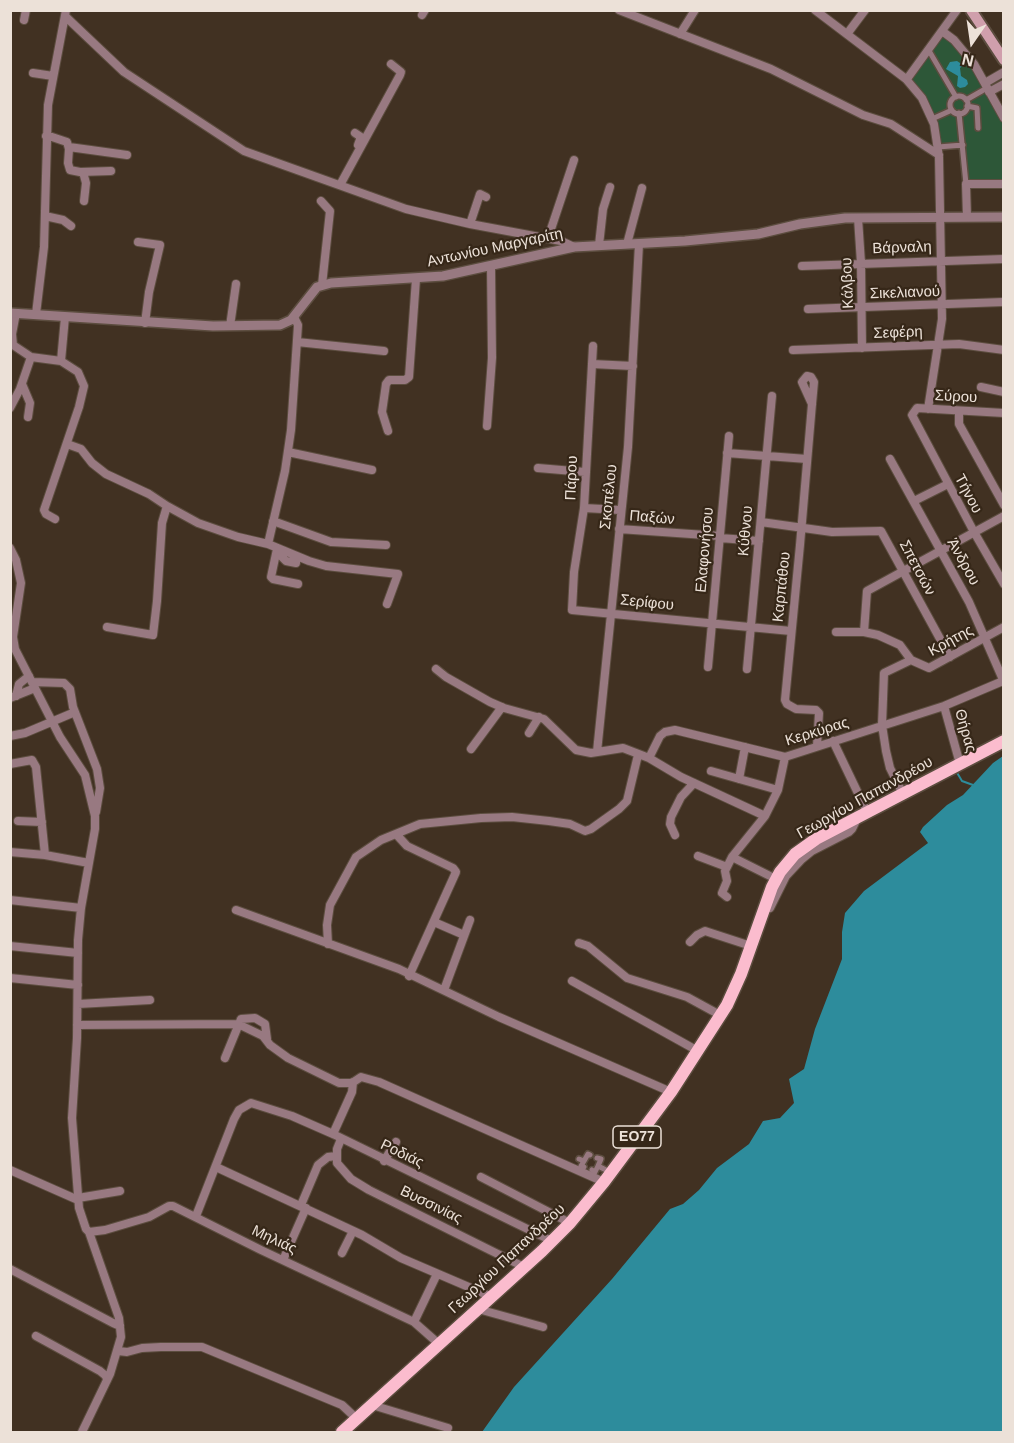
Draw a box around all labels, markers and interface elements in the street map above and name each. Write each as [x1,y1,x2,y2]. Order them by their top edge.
north arrow [942,12,1002,72]
text: N [960,50,975,70]
street label: Αντωνίου Μαργαρίτη [426,225,564,271]
street label: Βάρναλη [872,238,932,258]
street label: Κάλβου [838,257,858,309]
street label: Σικελιανού [870,283,940,303]
street label: Σεφέρη [873,323,923,343]
street label: Σύρου [934,387,978,407]
street label: Πάρου [562,455,582,501]
street label: Σκοπέλου [597,463,621,531]
street label: Τήνου [950,471,986,517]
street label: Κύθνου [735,505,757,557]
street label: Παξών [629,507,675,529]
street label: Ελαφονήσου [692,507,718,593]
street label: Άνδρου [943,535,983,589]
street label: Σπετσών [895,537,939,599]
street label: Καρπάθου [769,551,795,623]
street label: Σερίφου [619,591,675,615]
street label: Κρήτης [925,621,977,661]
street label: Θήρας [950,707,980,755]
street label: Κερκύρας [783,714,851,750]
street label: Γεωργίου Παπανδρέου [794,753,936,843]
road number: ΕΟ77 [613,1126,661,1148]
street label: Ροδιάς [377,1136,427,1172]
street label: Βυσσινίας [397,1182,465,1228]
street label: Γεωργίου Παπανδρέου [445,1200,569,1318]
street label: Μηλιάς [249,1222,299,1258]

